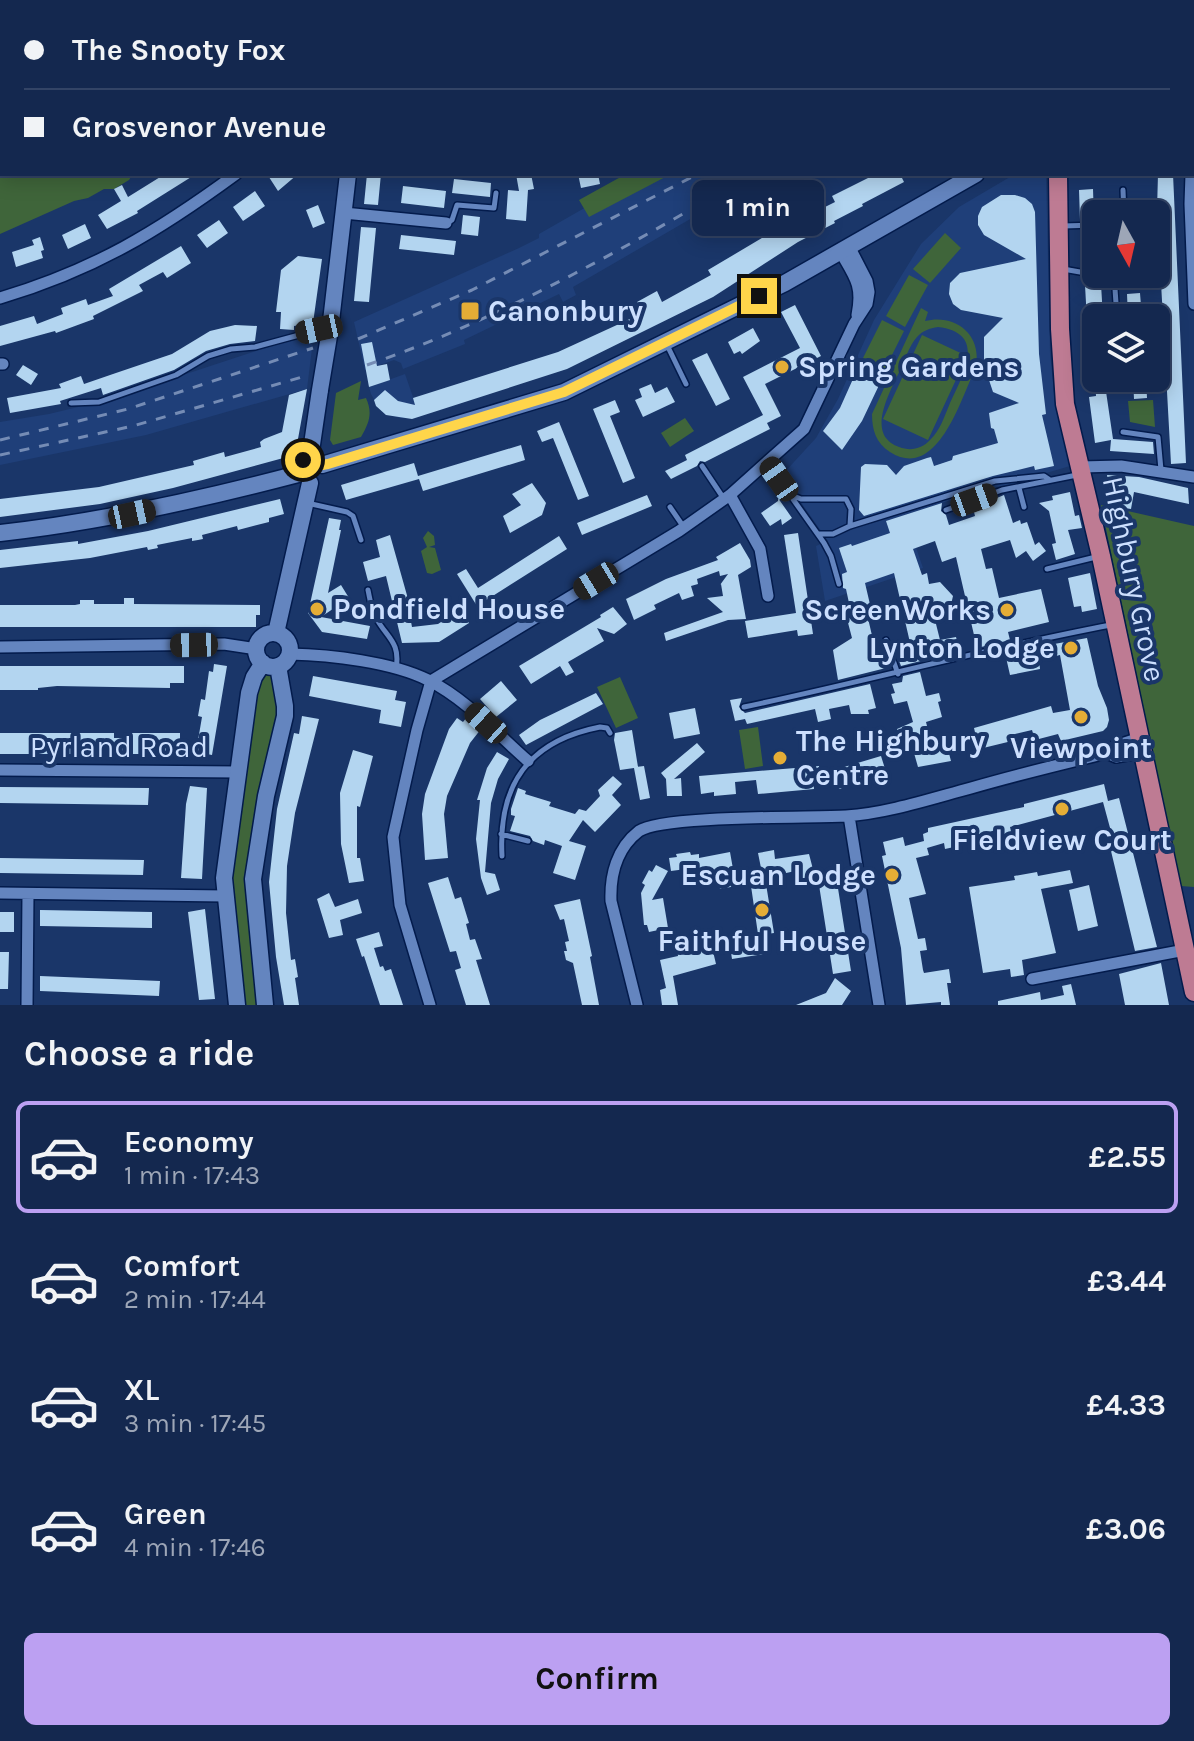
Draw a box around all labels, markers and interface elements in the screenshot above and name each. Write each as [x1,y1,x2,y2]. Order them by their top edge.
text: The Snooty Fox [72,32,285,68]
text: Grosvenor Avenue [72,109,326,145]
callout: 1 min [693,180,825,236]
text: 1 min [725,192,791,223]
north arrow [1082,200,1170,288]
map controls [1082,200,1170,392]
route end [741,278,777,314]
place label: Canonbury [488,293,643,329]
marker: Canonbury [459,300,481,322]
button: layers [1082,304,1170,392]
car [293,312,345,346]
place label: Spring Gardens [798,349,1019,385]
marker: Spring Gardens [773,358,791,376]
route start [285,442,321,478]
car [755,452,803,506]
street label: Highbury Grove [1095,473,1173,685]
car [947,481,1001,519]
car [106,497,158,531]
car [569,558,623,604]
place label: Pondfield House [333,591,565,627]
place label: ScreenWorks [804,592,991,628]
marker: Pondfield House [308,600,326,618]
marker: ScreenWorks [998,601,1016,619]
place label: Lynton Lodge [869,630,1055,666]
car [170,633,218,657]
marker: Lynton Lodge [1062,639,1080,657]
car [460,698,512,748]
marker: Viewpoint [1072,708,1090,726]
place label: The Highbury Centre [796,723,985,793]
street label: Pyrland Road [30,729,208,765]
place label: Viewpoint [1010,730,1152,766]
marker: The Highbury Centre [771,749,789,767]
marker: Fieldview Court [1053,800,1071,818]
place label: Fieldview Court [952,822,1172,858]
place label: Escuan Lodge [680,857,876,893]
marker: Escuan Lodge [883,866,901,884]
marker: Faithful House [753,901,771,919]
place label: Faithful House [658,923,866,959]
text: Choose a ride [24,1032,254,1074]
icon: car [28,1121,100,1193]
text: Economy [124,1124,254,1160]
text: £2.55 [1088,1139,1166,1175]
text: 1 min · 17:43 [124,1160,260,1191]
icon: car [28,1245,100,1317]
text: Comfort [124,1248,240,1284]
text: £3.44 [1087,1263,1166,1299]
text: 2 min · 17:44 [124,1284,266,1315]
icon: car [28,1369,100,1441]
text: XL [124,1372,159,1408]
text: £4.33 [1086,1387,1166,1423]
text: 3 min · 17:45 [124,1408,266,1439]
icon: car [28,1493,100,1565]
text: Green [124,1496,207,1532]
text: £3.06 [1086,1511,1166,1547]
text: 4 min · 17:46 [124,1532,266,1563]
button: Confirm [24,1633,1170,1725]

